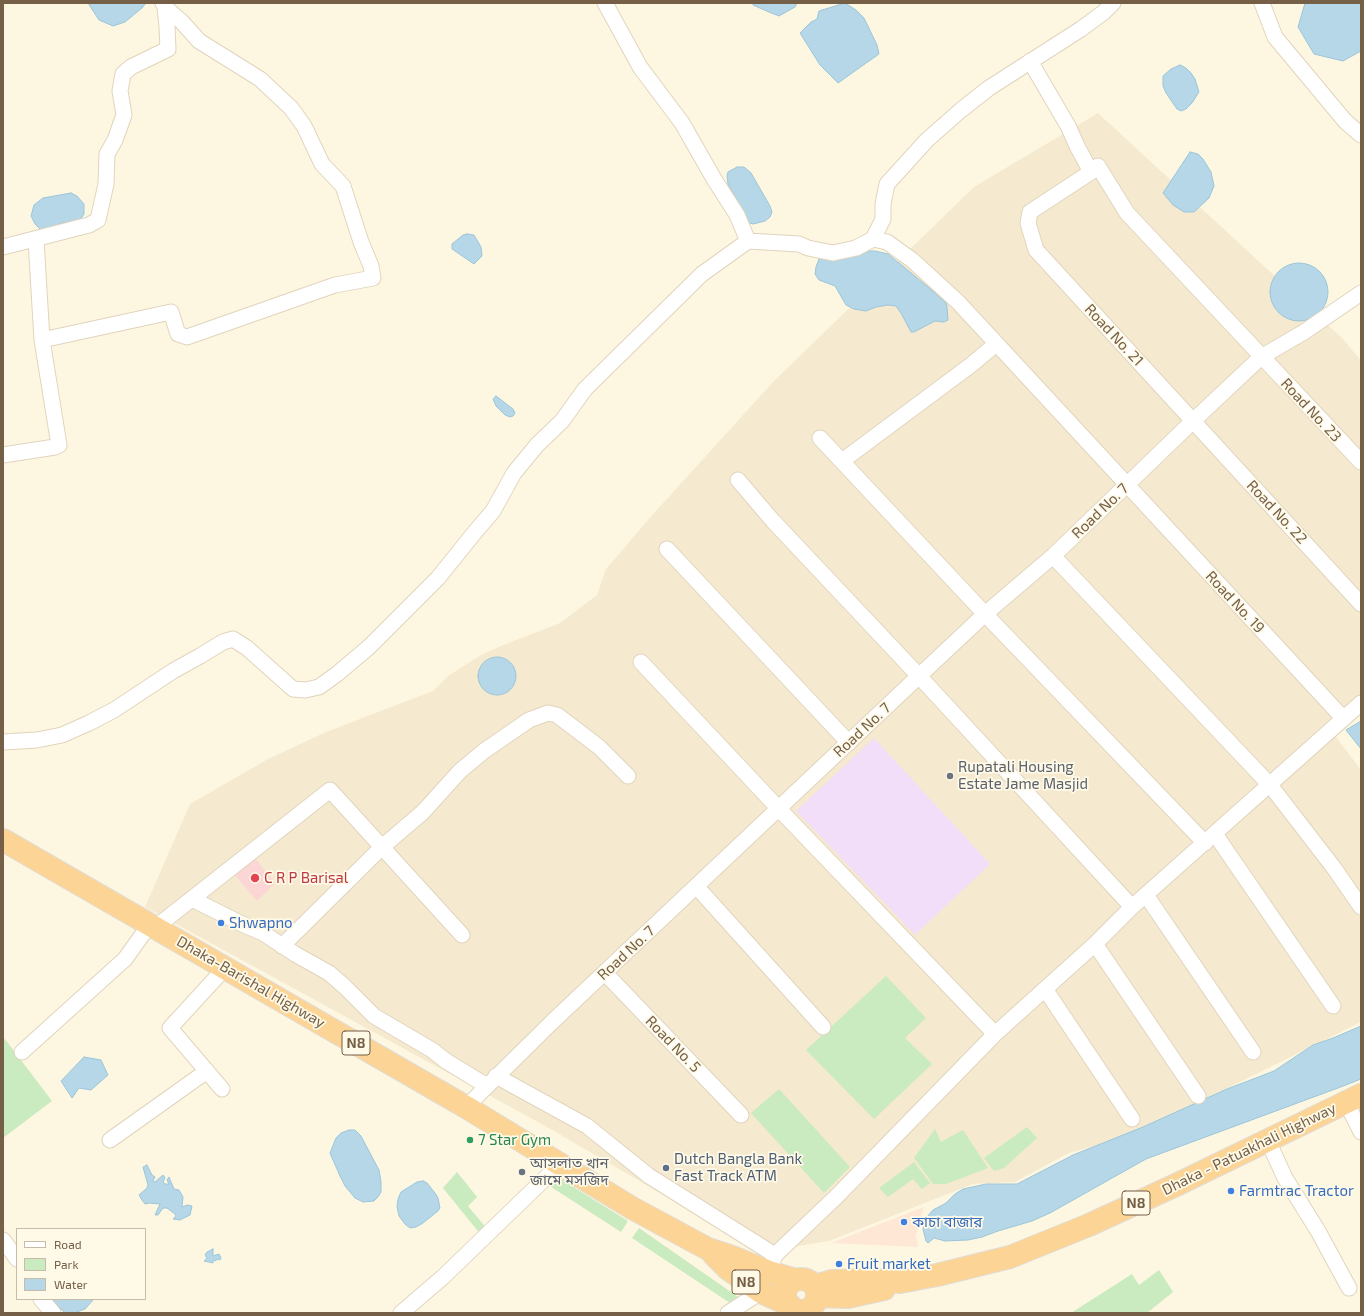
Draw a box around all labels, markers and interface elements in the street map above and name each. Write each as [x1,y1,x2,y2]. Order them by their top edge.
street label: Road No. 21 [1081,300,1147,370]
street label: Road No. 23 [1277,374,1345,446]
street label: Road No. 22 [1243,476,1311,548]
street label: Road No. 7 [1068,480,1132,542]
street label: Road No. 19 [1202,567,1268,637]
street label: Road No. 7 [830,699,894,761]
place label: Rupatali Housing Estate Jame Masjid [958,758,1088,793]
marker: Rupatali Housing Estate Jame Masjid [945,771,955,781]
place label: C R P Barisal [264,869,348,887]
marker: C R P Barisal [249,872,261,884]
place label: Shwapno [229,914,293,932]
marker: Shwapno [216,918,226,928]
street label: Road No. 7 [594,922,658,984]
street label: Dhaka-Barishal Highway [174,932,328,1032]
street label: Road No. 5 [642,1012,704,1076]
road number: N8 [342,1031,370,1055]
street label: Dhaka - Patuakhali Highway [1159,1099,1339,1199]
place label: 7 Star Gym [478,1131,551,1149]
marker: 7 Star Gym [465,1135,475,1145]
place label: Dutch Bangla Bank Fast Track ATM [674,1150,802,1185]
place label: আসলাত খান জামে মসজিদ [530,1154,609,1189]
marker: Dutch Bangla Bank Fast Track ATM [661,1163,671,1173]
marker: আসলাত খান জামে মসজিদ [517,1167,527,1177]
place label: Farmtrac Tractor [1239,1182,1354,1200]
marker: Farmtrac Tractor [1226,1186,1236,1196]
road number: N8 [1122,1191,1150,1215]
place label: কাচা বাজার [912,1213,982,1231]
marker: কাচা বাজার [899,1217,909,1227]
legend [16,1228,146,1300]
text: Road [54,1237,82,1251]
place label: Fruit market [847,1255,931,1273]
text: Park [54,1257,79,1271]
marker: Fruit market [834,1259,844,1269]
road number: N8 [732,1270,760,1294]
text: Water [54,1277,88,1291]

